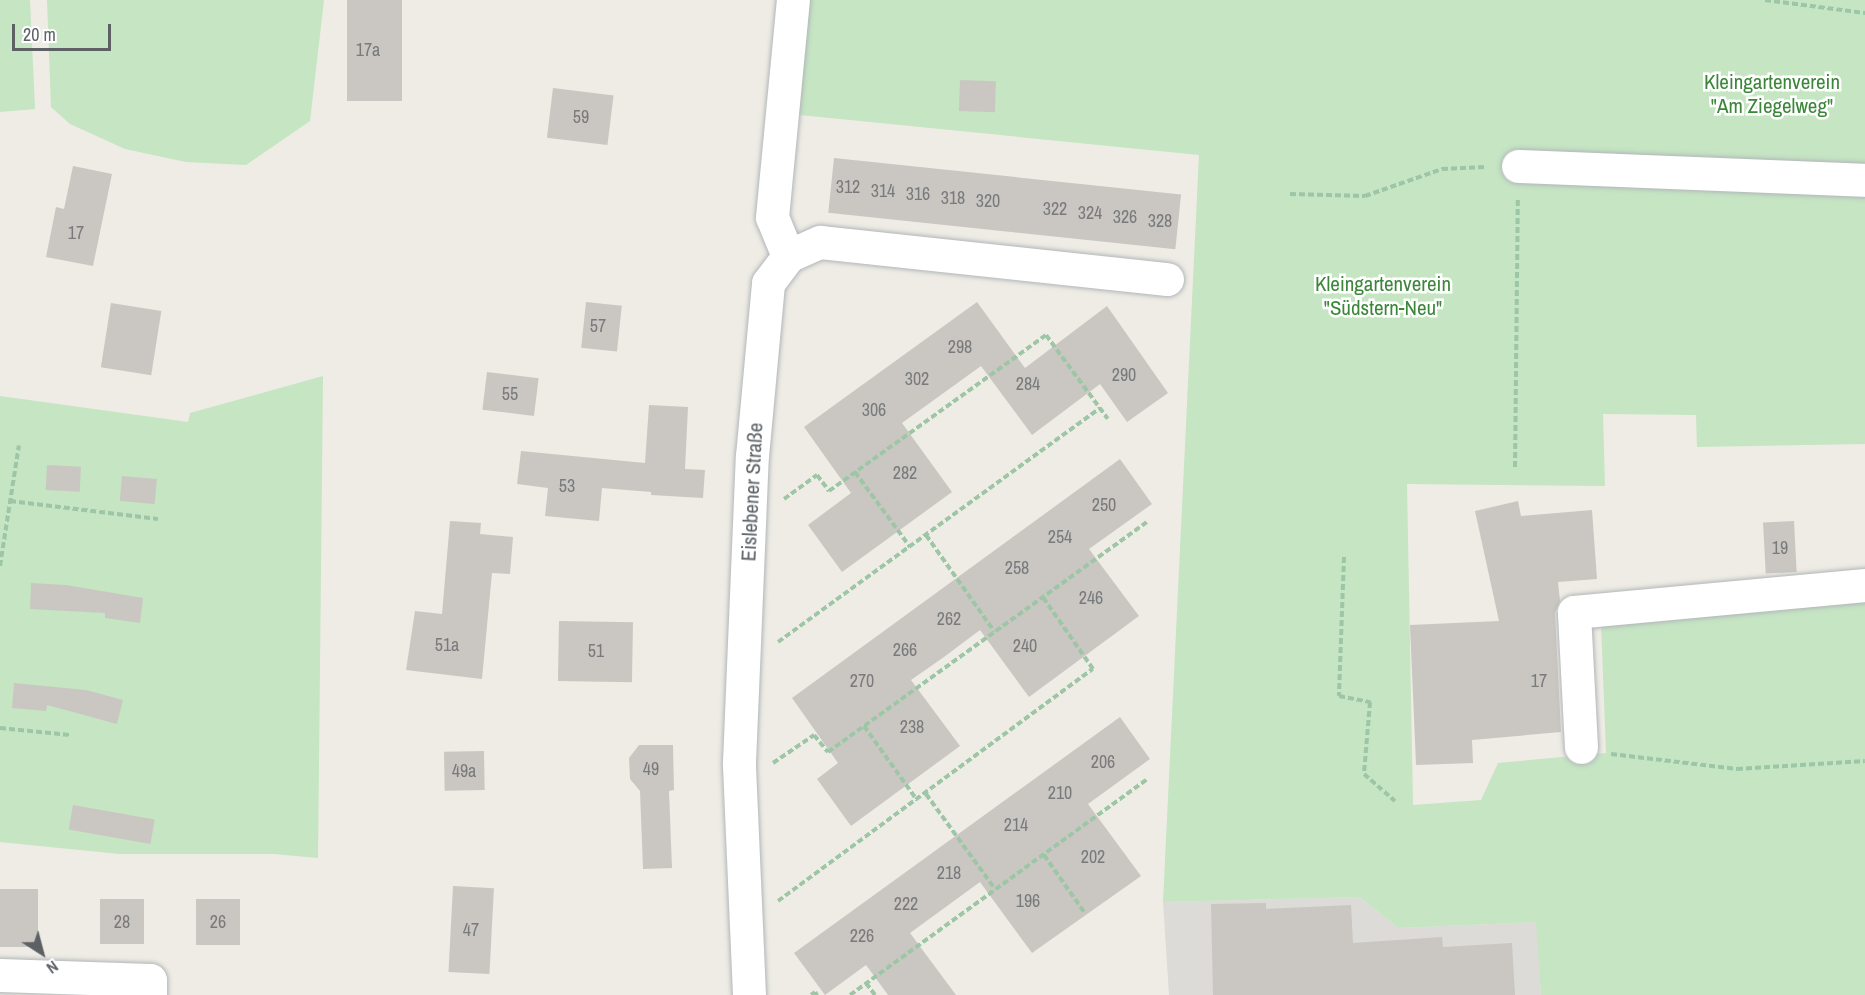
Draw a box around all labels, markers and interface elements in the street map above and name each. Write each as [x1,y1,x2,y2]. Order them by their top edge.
scale bar [15,12,114,50]
text: 20 m [23,22,56,47]
house number: 17a [356,39,380,61]
park label: Kleingartenverein "Am Ziegelweg" [1704,69,1840,119]
house number: 59 [573,106,589,128]
house number: 312 [836,176,860,198]
house number: 314 [871,180,895,202]
house number: 316 [906,183,930,205]
house number: 318 [941,187,965,209]
house number: 320 [976,190,1000,212]
house number: 322 [1043,198,1067,220]
house number: 324 [1078,202,1102,224]
house number: 326 [1113,206,1137,228]
house number: 328 [1148,210,1172,232]
house number: 17 [68,222,84,244]
park label: Kleingartenverein "Südstern-Neu" [1315,271,1451,321]
house number: 57 [590,315,606,337]
house number: 298 [948,336,972,358]
house number: 290 [1112,364,1136,386]
house number: 302 [905,368,929,390]
house number: 284 [1016,373,1040,395]
house number: 55 [502,383,518,405]
house number: 306 [862,399,886,421]
street label: Eislebener Straße [736,422,768,562]
house number: 282 [893,462,917,484]
house number: 53 [559,475,575,497]
house number: 250 [1092,494,1116,516]
house number: 254 [1048,526,1072,548]
house number: 19 [1772,537,1788,559]
house number: 258 [1005,557,1029,579]
house number: 246 [1079,587,1103,609]
house number: 262 [937,608,961,630]
house number: 51a [435,634,459,656]
house number: 240 [1013,635,1037,657]
house number: 266 [893,639,917,661]
house number: 51 [588,640,604,662]
house number: 270 [850,670,874,692]
house number: 17 [1531,670,1547,692]
house number: 238 [900,716,924,738]
house number: 206 [1091,751,1115,773]
house number: 49 [643,758,659,780]
house number: 49a [452,760,476,782]
house number: 210 [1048,782,1072,804]
house number: 214 [1004,814,1028,836]
house number: 202 [1081,846,1105,868]
house number: 218 [937,862,961,884]
house number: 196 [1016,890,1040,912]
house number: 222 [894,893,918,915]
house number: 28 [114,911,130,933]
house number: 26 [210,911,226,933]
house number: 47 [463,919,479,941]
north arrow [12,923,72,983]
house number: 226 [850,925,874,947]
text: N [42,956,63,979]

